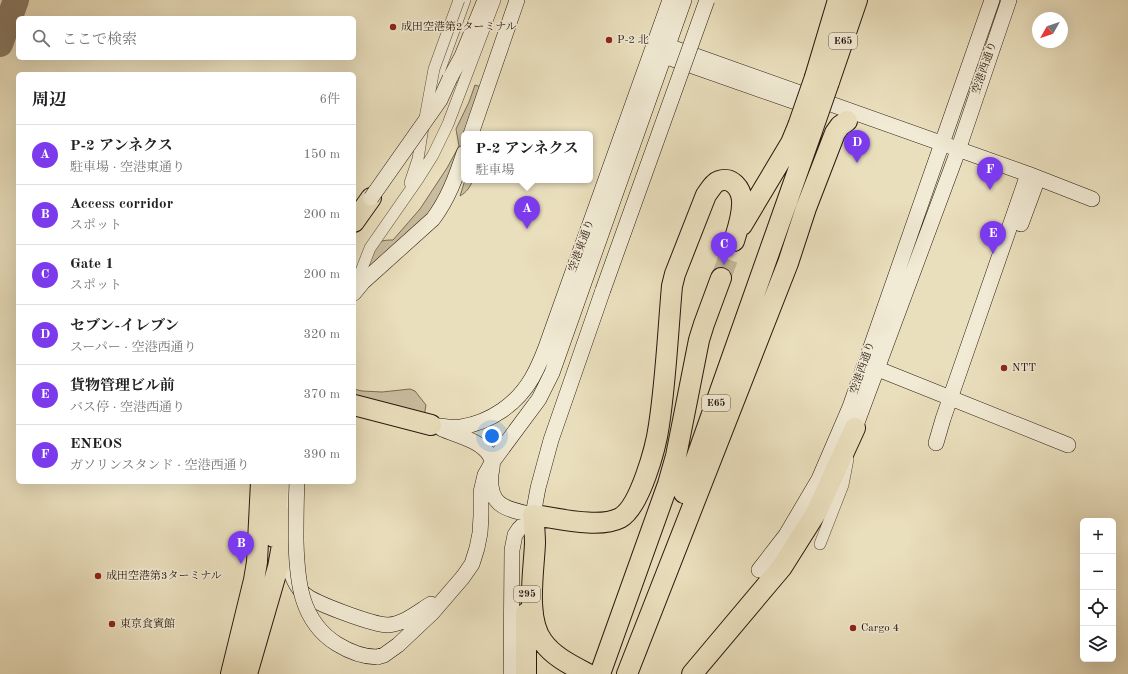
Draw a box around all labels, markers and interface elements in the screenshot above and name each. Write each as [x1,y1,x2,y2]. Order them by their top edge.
north arrow [1032,12,1068,48]
search box [16,16,356,60]
place label: 成田空港第2ターミナル [401,20,517,33]
marker: 成田空港第2ターミナル [388,22,398,32]
icon: search [30,27,52,49]
text: ここで検索 [62,33,137,48]
road number: E65 [829,33,857,49]
place label: P-2 北 [617,34,649,46]
marker: P-2 北 [604,35,614,45]
street label: 空港西通り [969,40,999,96]
text: 周辺 [32,92,66,109]
text: 6件 [319,93,340,106]
pin: D [844,130,870,163]
popup [461,131,593,183]
text: P-2 アンネクス [70,139,173,154]
text: P-2 アンネクス [476,142,578,157]
text: A [40,148,50,161]
text: 150 m [303,148,340,161]
pin: F [977,157,1003,190]
text: 駐車場 · 空港東通り [70,161,185,174]
text: 駐車場 [476,164,515,177]
pin: A [514,196,540,229]
text: Access corridor [70,197,173,212]
text: B [40,208,50,221]
text: 200 m [303,208,340,221]
street label: 空港東通り [566,218,597,274]
text: スポット [70,219,122,232]
pin: E [980,221,1006,254]
pin: C [711,232,737,265]
text: Gate 1 [70,257,114,272]
text: C [41,268,49,281]
text: 200 m [303,268,340,281]
text: スポット [70,279,122,292]
text: セブン-イレブン [70,319,179,334]
text: D [40,328,50,341]
text: 320 m [303,328,340,341]
street label: 空港西通り [847,340,877,396]
text: スーパー · 空港西通り [70,341,197,354]
marker: NTT [999,363,1009,373]
place label: NTT [1012,363,1036,374]
text: 貨物管理ビル前 [70,379,175,394]
text: E [41,388,49,401]
text: 370 m [303,388,340,401]
road number: E65 [702,395,730,411]
text: バス停 · 空港西通り [70,401,185,414]
your location [482,426,502,446]
text: ENEOS [70,437,122,452]
text: F [41,448,49,461]
text: 390 m [303,448,340,461]
text: ガソリンスタンド · 空港西通り [70,459,250,472]
map controls [1080,518,1116,662]
button: + [1080,518,1116,554]
pin: B [228,531,254,564]
button: − [1080,554,1116,590]
place label: 成田空港第3ターミナル [106,569,222,582]
marker: 成田空港第3ターミナル [93,571,103,581]
road number: 295 [514,586,540,602]
button: locate [1080,590,1116,626]
place label: 東京食賓館 [120,617,175,630]
marker: 東京食賓館 [107,619,117,629]
marker: Cargo 4 [848,623,858,633]
place label: Cargo 4 [861,623,899,634]
button: layers [1080,626,1116,662]

